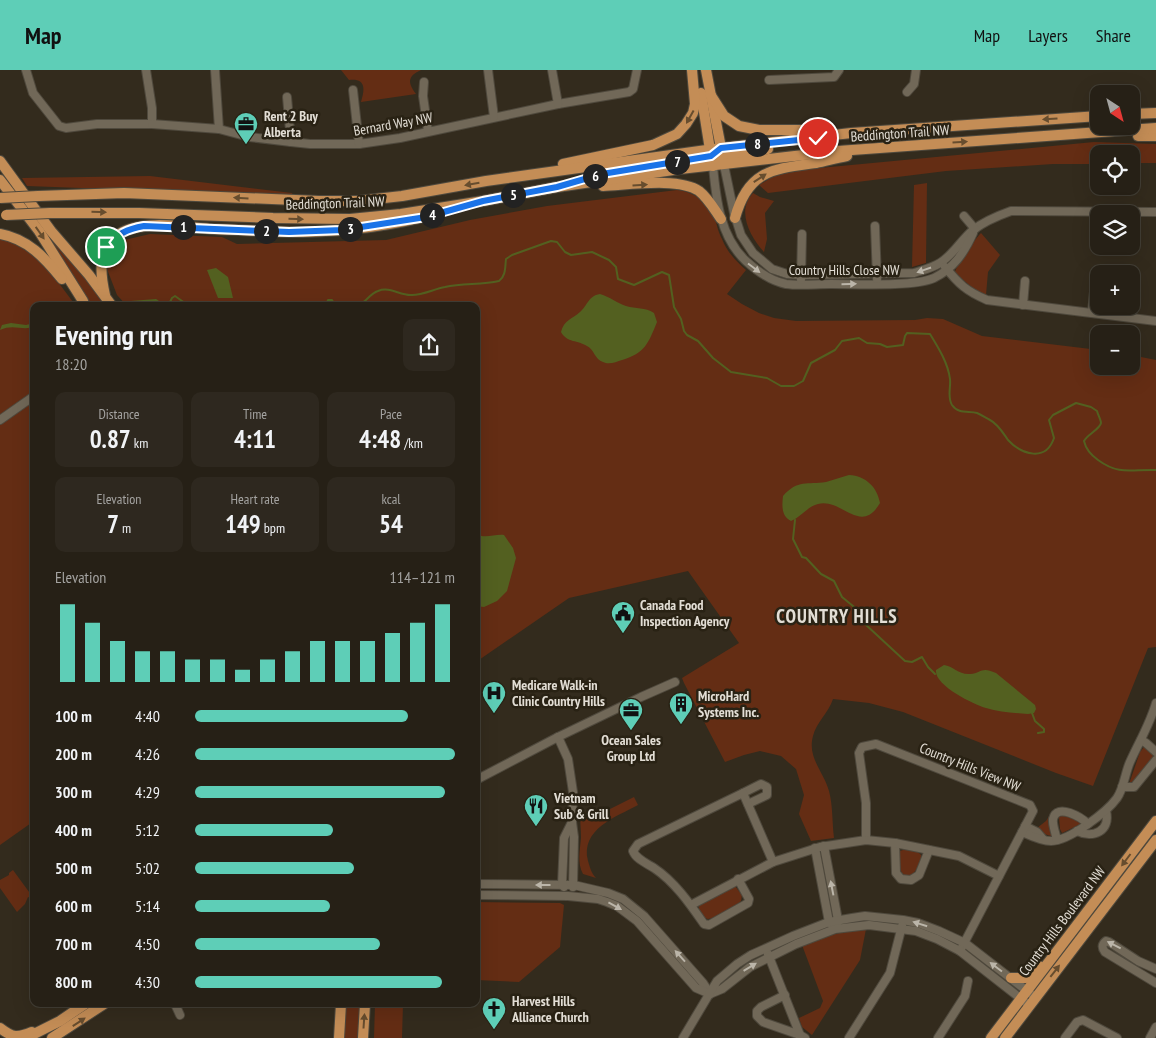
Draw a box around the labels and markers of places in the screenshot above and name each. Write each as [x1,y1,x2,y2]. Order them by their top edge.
place label: Rent 2 Buy Alberta [263,107,318,141]
office icon: Rent 2 Buy Alberta [233,111,259,145]
pin [797,117,839,159]
pin: 8 [744,132,770,156]
pin: 7 [664,150,690,174]
pin: 6 [582,164,608,188]
pin: 5 [500,182,526,208]
pin: 4 [420,202,444,228]
pin: 1 [170,214,196,240]
pin: 3 [338,216,362,242]
pin: 2 [254,218,278,244]
pin [85,226,127,268]
place label: Canada Food Inspection Agency [640,596,730,630]
public building icon: Canada Food Inspection Agency [610,600,636,634]
place label: Medicare Walk-in Clinic Country Hills [512,676,605,710]
hospital icon: Medicare Walk-in Clinic Country Hills [481,680,507,714]
place label: MicroHard Systems Inc. [698,687,759,721]
building icon: MicroHard Systems Inc. [668,691,694,725]
office icon: Ocean Sales Group Ltd [618,697,644,731]
place label: Ocean Sales Group Ltd [601,731,661,765]
place label: Vietnam Sub & Grill [553,789,609,823]
restaurant icon: Vietnam Sub & Grill [523,793,549,827]
place label: Harvest Hills Alliance Church [511,992,589,1026]
church icon: Harvest Hills Alliance Church [481,996,507,1030]

